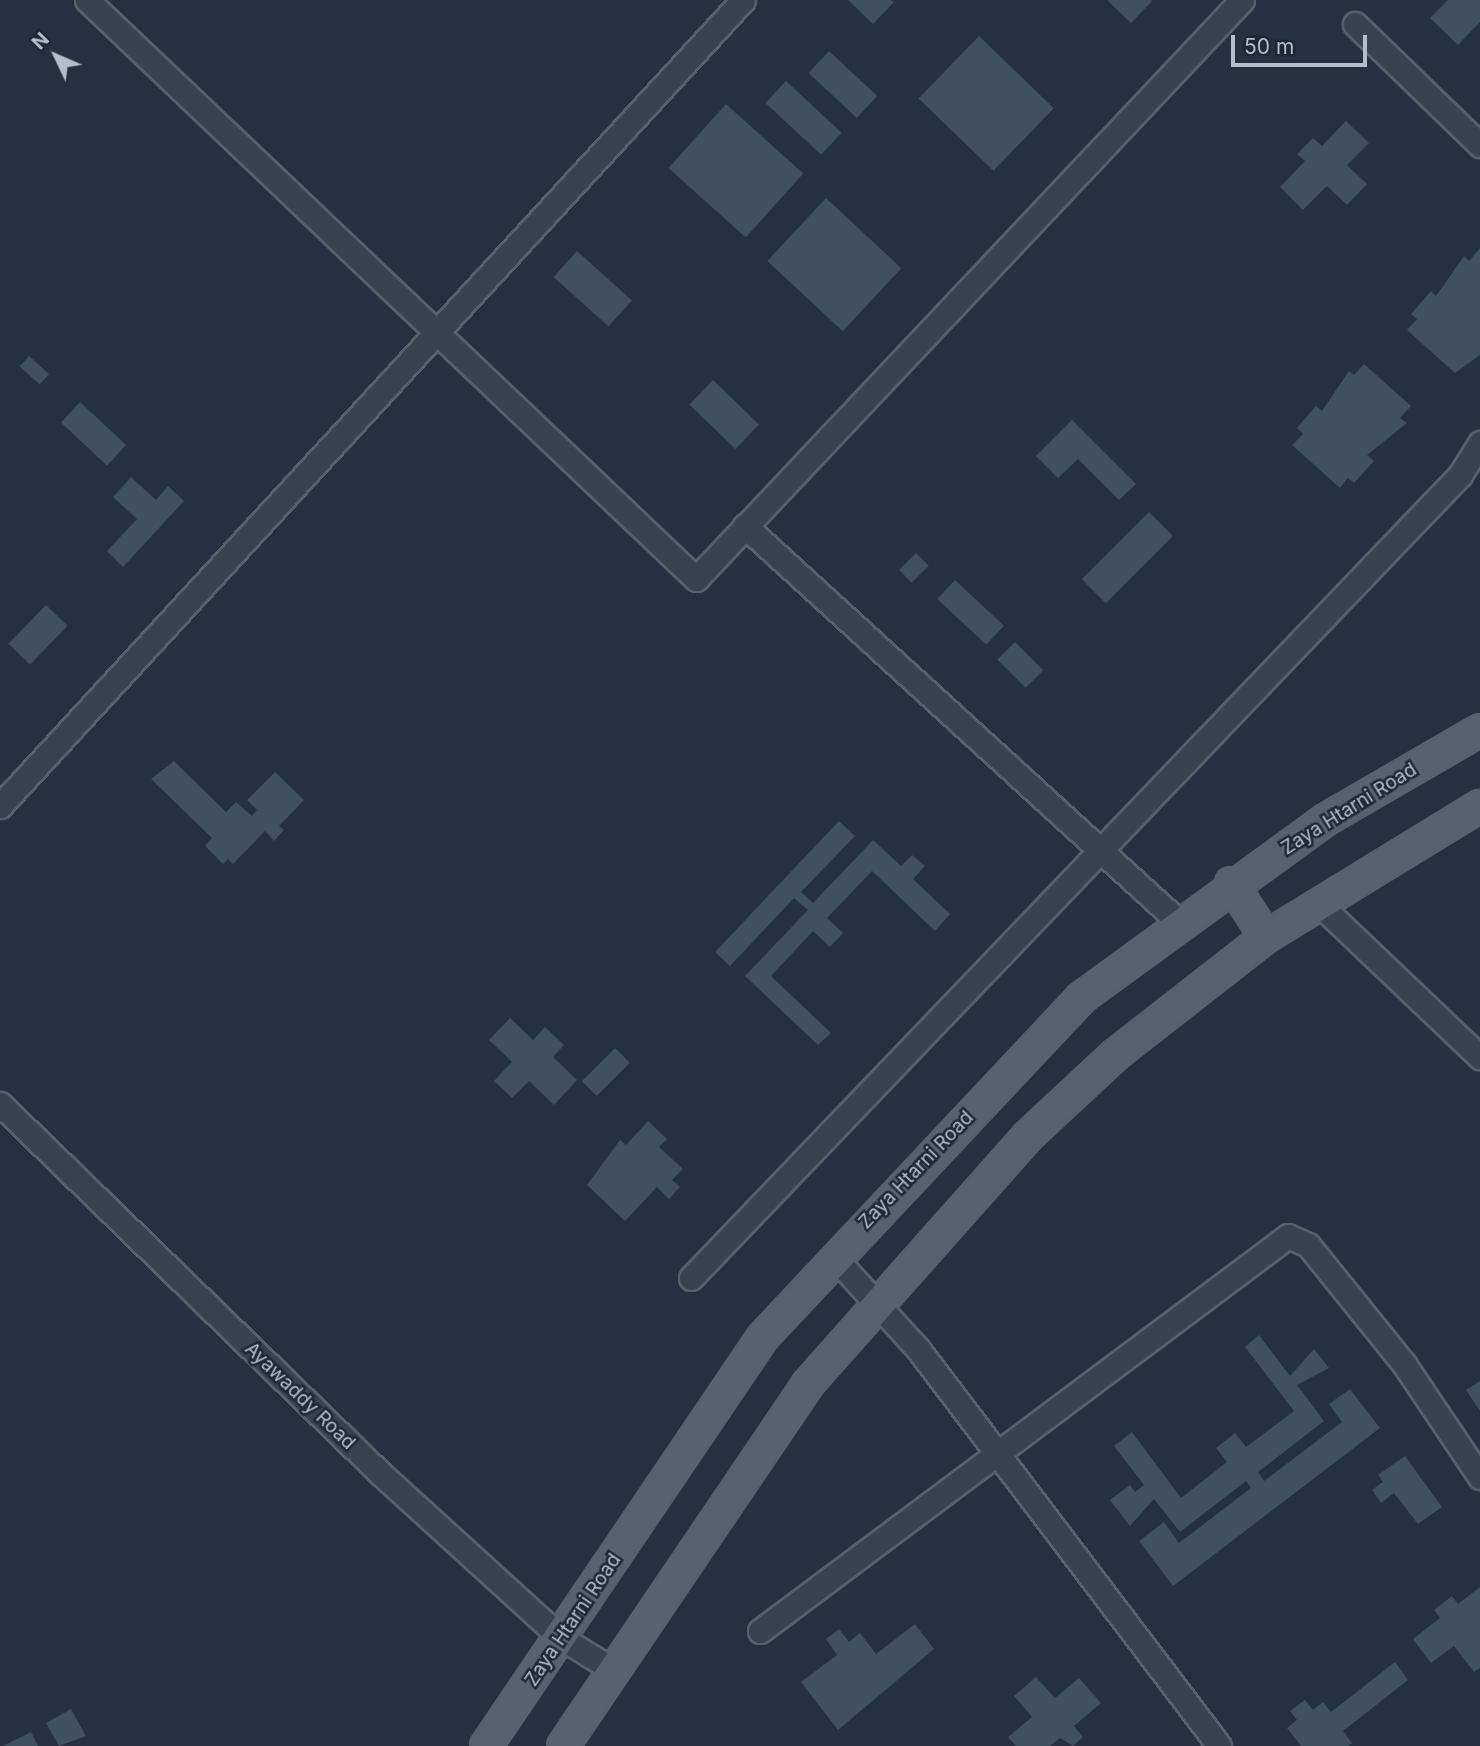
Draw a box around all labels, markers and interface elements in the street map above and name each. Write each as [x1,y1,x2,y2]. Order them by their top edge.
north arrow [21,21,91,91]
scale bar [1235,21,1372,65]
text: N [27,28,54,54]
text: 50 m [1244,34,1294,59]
street label: Zaya Htarni Road [1277,758,1421,860]
street label: Zaya Htarni Road [854,1106,978,1234]
street label: Ayawaddy Road [240,1338,360,1454]
street label: Zaya Htarni Road [520,1549,626,1691]

